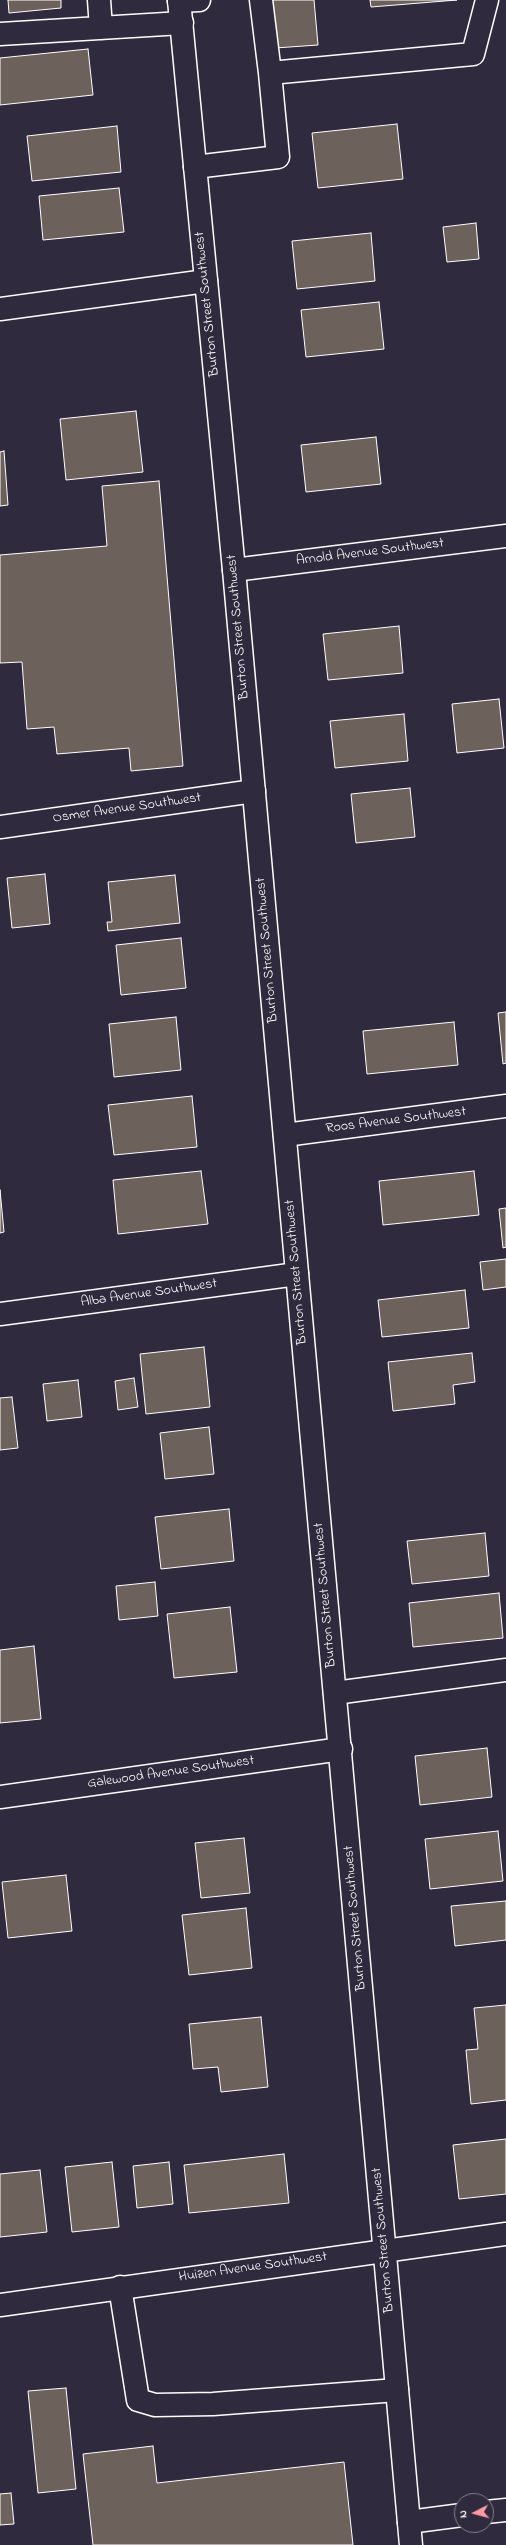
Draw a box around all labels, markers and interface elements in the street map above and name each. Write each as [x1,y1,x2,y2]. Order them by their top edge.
street label: Burton Street Southwest [192,231,224,377]
street label: Arnold Avenue Southwest [295,536,445,570]
street label: Burton Street Southwest [224,554,254,700]
street label: Osmer Avenue Southwest [52,790,202,828]
street label: Burton Street Southwest [253,877,283,1023]
street label: Roos Avenue Southwest [325,1104,467,1138]
street label: Burton Street Southwest [282,1199,312,1345]
street label: Alba Avenue Southwest [80,1276,218,1312]
street label: Burton Street Southwest [311,1522,341,1668]
street label: Galewood Avenue Southwest [87,1753,255,1793]
street label: Burton Street Southwest [341,1845,371,1991]
street label: Burton Street Southwest [369,2167,399,2313]
street label: Huizen Avenue Southwest [178,2249,328,2287]
north arrow [454,2493,494,2533]
text: N [455,2510,471,2519]

